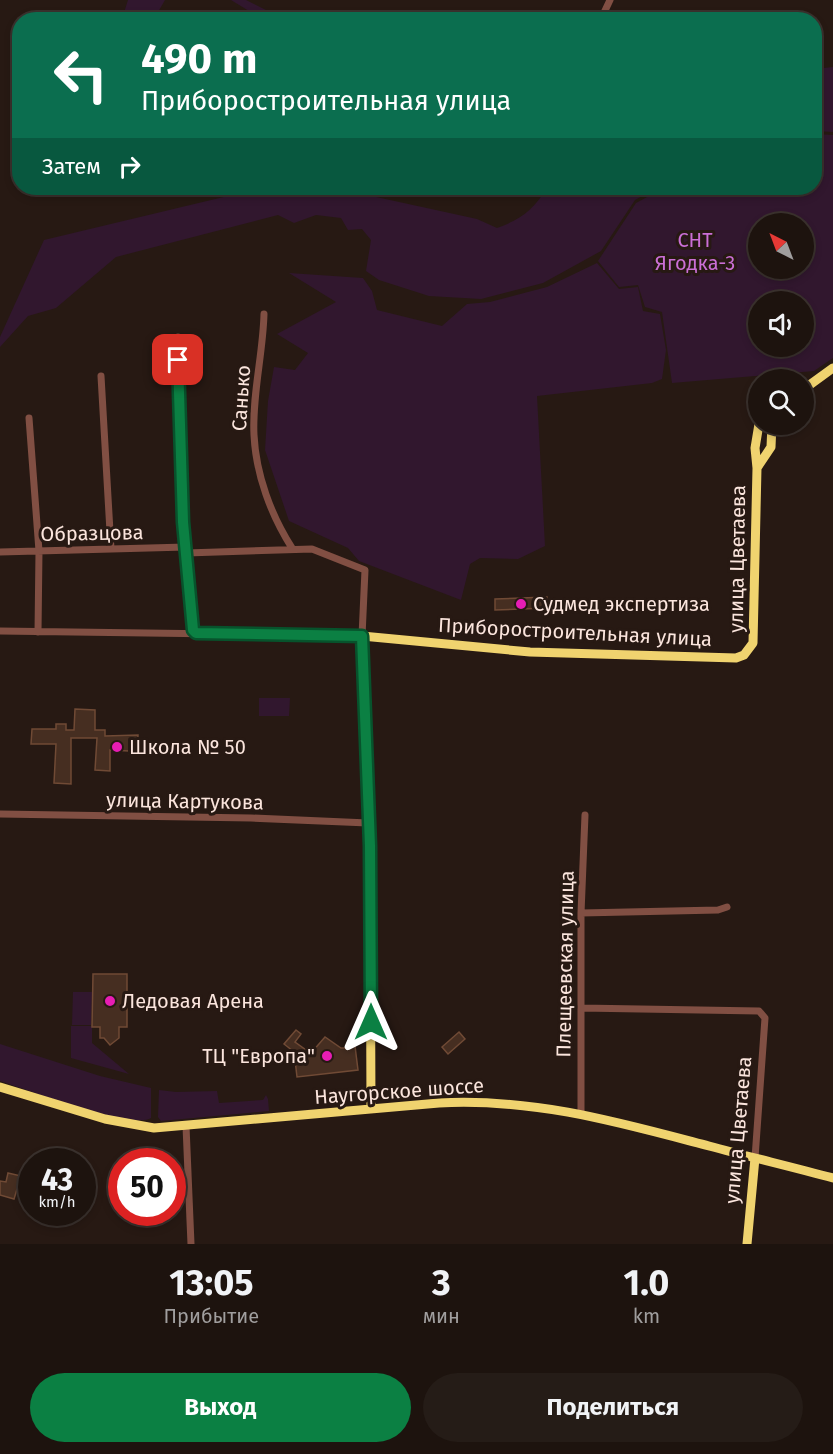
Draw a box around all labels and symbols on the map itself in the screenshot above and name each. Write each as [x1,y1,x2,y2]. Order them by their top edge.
north arrow [748,213,814,279]
park label: СНТ Ягодка-3 [655,228,735,275]
pin [152,334,203,385]
street label: Санько [227,364,255,432]
street label: улица Цветаева [724,485,750,633]
street label: Образцова [40,520,144,546]
place label: Судмед экспертиза [533,592,710,616]
marker: Судмед экспертиза [514,597,528,611]
street label: Приборостроительная улица [437,613,713,651]
place label: Школа № 50 [129,735,246,759]
marker: Школа № 50 [110,740,124,754]
street label: улица Картукова [106,788,264,814]
street label: Плещеевская улица [551,870,579,1058]
place label: Ледовая Арена [122,989,264,1013]
position arrow [339,990,403,1054]
marker: Ледовая Арена [103,994,117,1008]
place label: ТЦ "Европа" [202,1044,315,1068]
marker: ТЦ "Европа" [320,1049,334,1063]
street label: улица Цветаева [720,1055,756,1205]
street label: Наугорское шоссе [313,1073,485,1109]
speed limit sign: 50 [108,1148,186,1226]

